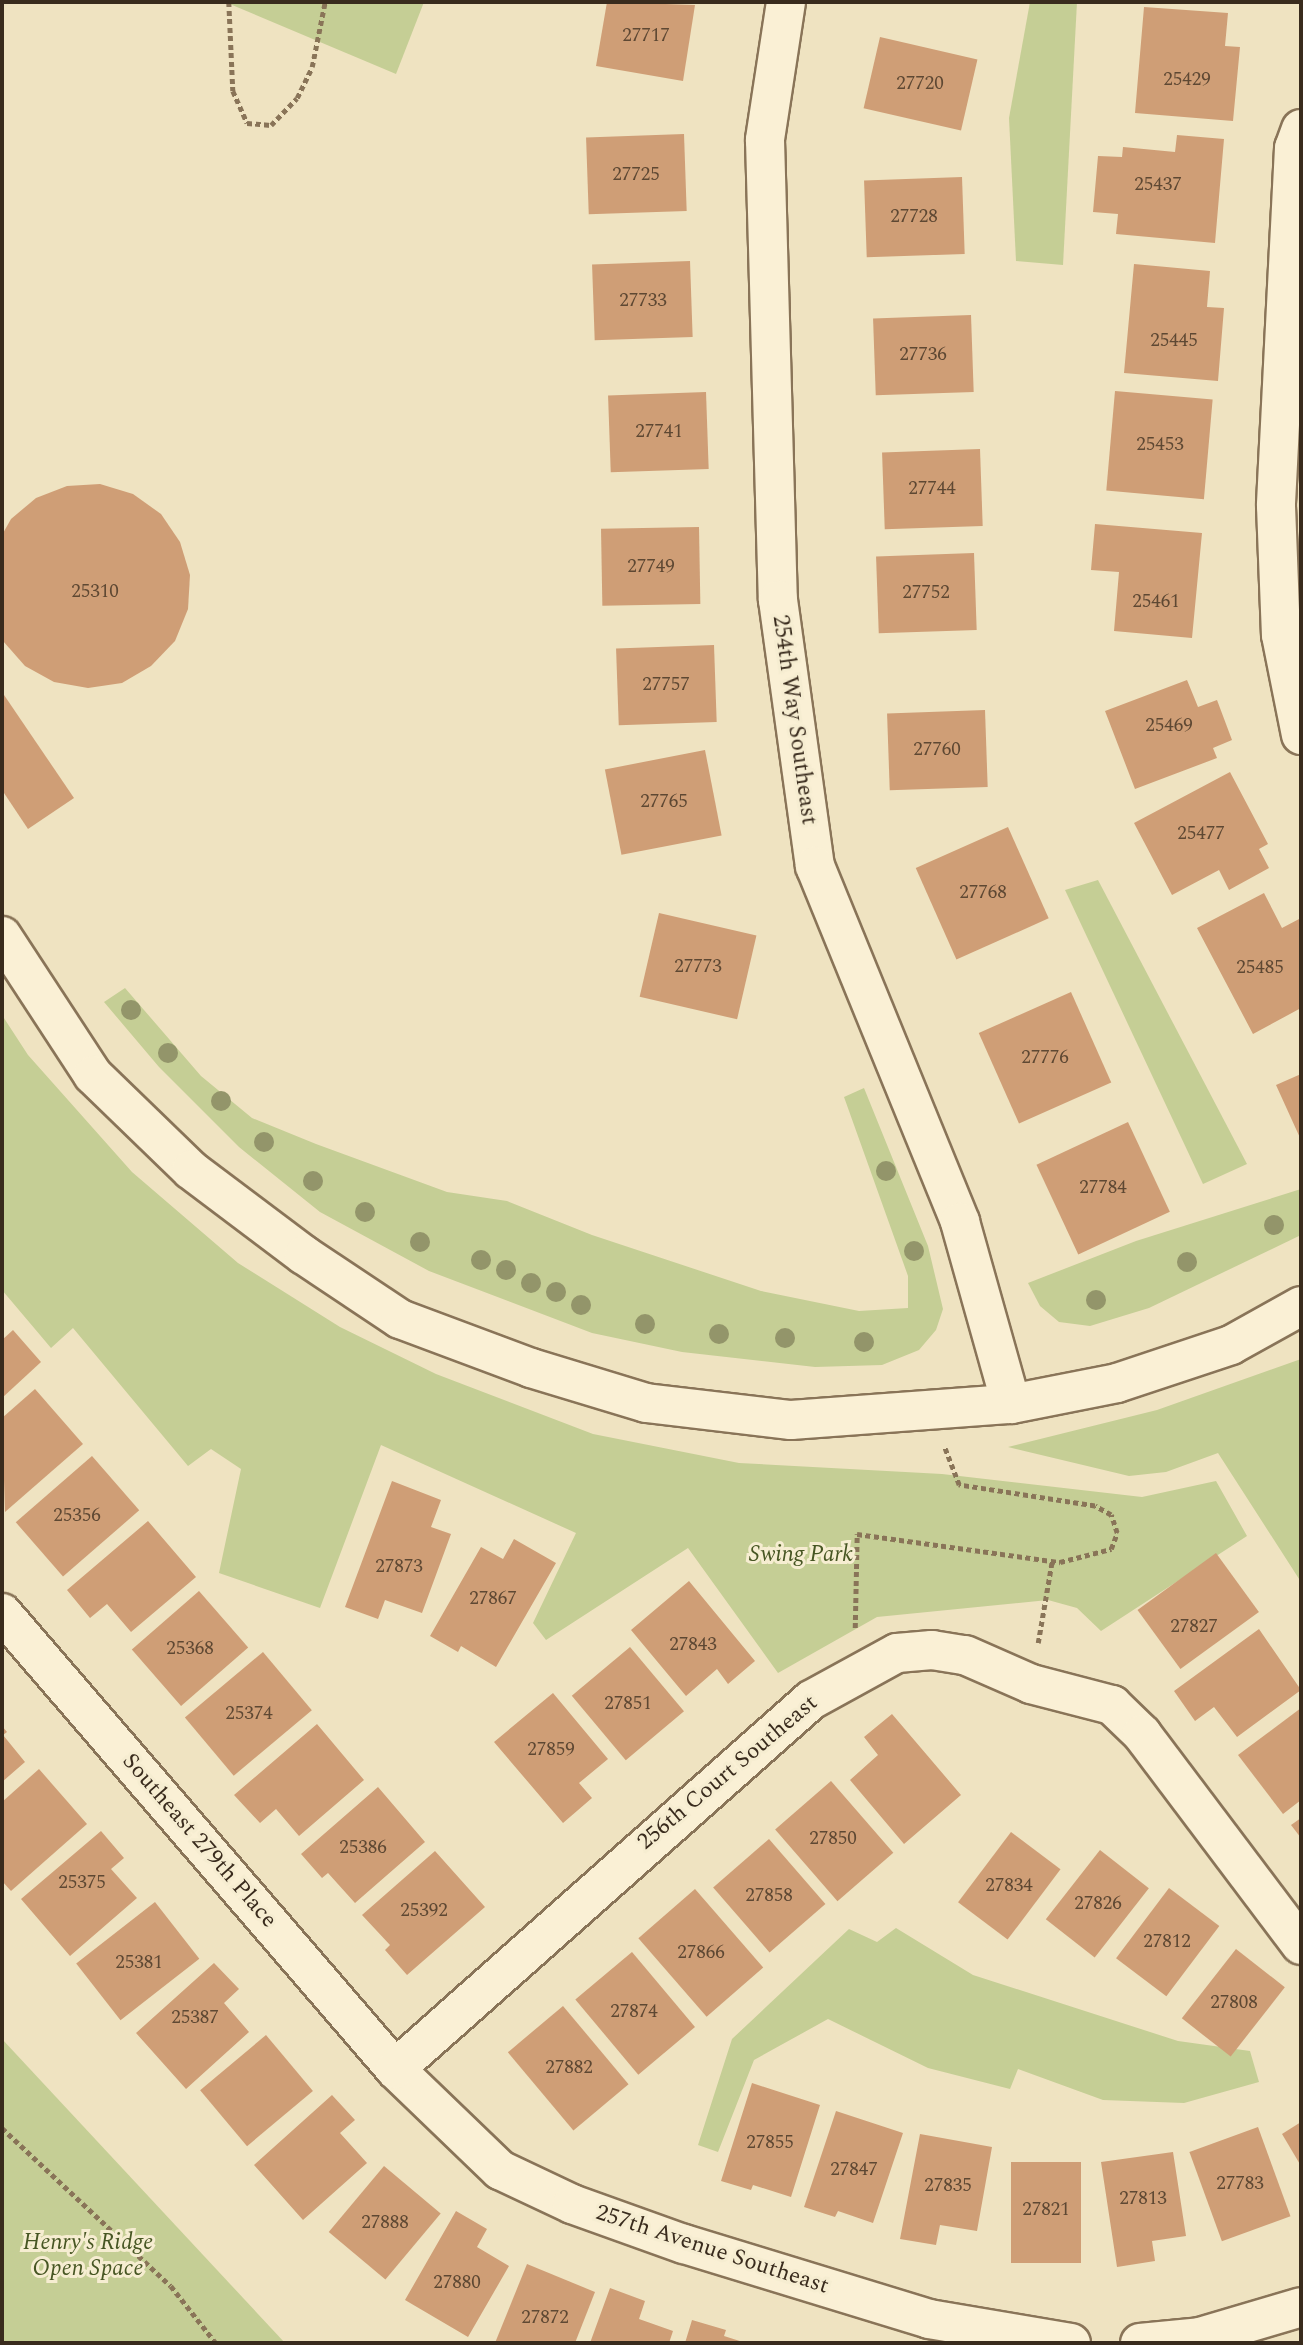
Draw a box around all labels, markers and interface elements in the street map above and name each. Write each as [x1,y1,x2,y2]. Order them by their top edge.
house number: 27717 [622,25,670,47]
house number: 25429 [1163,69,1211,91]
house number: 27720 [896,73,944,95]
house number: 27725 [612,164,660,186]
house number: 25437 [1134,174,1182,196]
house number: 27728 [890,206,938,228]
house number: 27733 [619,290,667,312]
house number: 25445 [1150,330,1198,352]
house number: 27736 [899,344,947,366]
house number: 27741 [635,421,683,443]
house number: 25453 [1136,434,1184,456]
house number: 27744 [908,478,956,500]
house number: 27749 [627,556,675,578]
house number: 25310 [71,581,119,603]
house number: 27752 [902,582,950,604]
house number: 25461 [1132,591,1180,613]
street label: 254th Way Southeast [766,613,822,827]
house number: 27757 [642,674,690,696]
house number: 25469 [1145,715,1193,737]
house number: 27760 [913,739,961,761]
house number: 27765 [640,791,688,813]
house number: 25477 [1177,823,1225,845]
house number: 27768 [959,882,1007,904]
house number: 27773 [674,956,722,978]
house number: 25485 [1236,957,1284,979]
house number: 27776 [1021,1047,1069,1069]
house number: 27784 [1079,1177,1127,1199]
house number: 25356 [53,1505,101,1527]
park label: Swing Park [749,1541,853,1569]
house number: 27873 [375,1556,423,1578]
house number: 27867 [469,1588,517,1610]
house number: 27827 [1170,1616,1218,1638]
house number: 27843 [669,1634,717,1656]
house number: 25368 [166,1638,214,1660]
street label: 256th Court Southeast [632,1690,824,1856]
house number: 27851 [604,1693,652,1715]
house number: 25374 [225,1703,273,1725]
house number: 27859 [527,1739,575,1761]
street label: Southeast 279th Place [116,1748,282,1934]
house number: 27850 [809,1828,857,1850]
house number: 25386 [339,1837,387,1859]
house number: 25375 [58,1872,106,1894]
house number: 27834 [985,1875,1033,1897]
house number: 27858 [745,1885,793,1907]
house number: 27826 [1074,1893,1122,1915]
house number: 25392 [400,1900,448,1922]
house number: 27812 [1143,1931,1191,1953]
house number: 27866 [677,1942,725,1964]
house number: 25381 [115,1952,163,1974]
house number: 27808 [1210,1992,1258,2014]
house number: 27874 [610,2001,658,2023]
house number: 25387 [171,2007,219,2029]
house number: 27882 [545,2057,593,2079]
house number: 27855 [746,2132,794,2154]
house number: 27847 [830,2159,878,2181]
house number: 27783 [1216,2173,1264,2195]
house number: 27835 [924,2175,972,2197]
house number: 27813 [1119,2188,1167,2210]
street label: 257th Avenue Southeast [592,2199,832,2301]
house number: 27821 [1022,2199,1070,2221]
house number: 27888 [361,2212,409,2234]
park label: Henry's Ridge Open Space [23,2229,153,2283]
house number: 27880 [433,2272,481,2294]
house number: 27872 [521,2307,569,2329]

